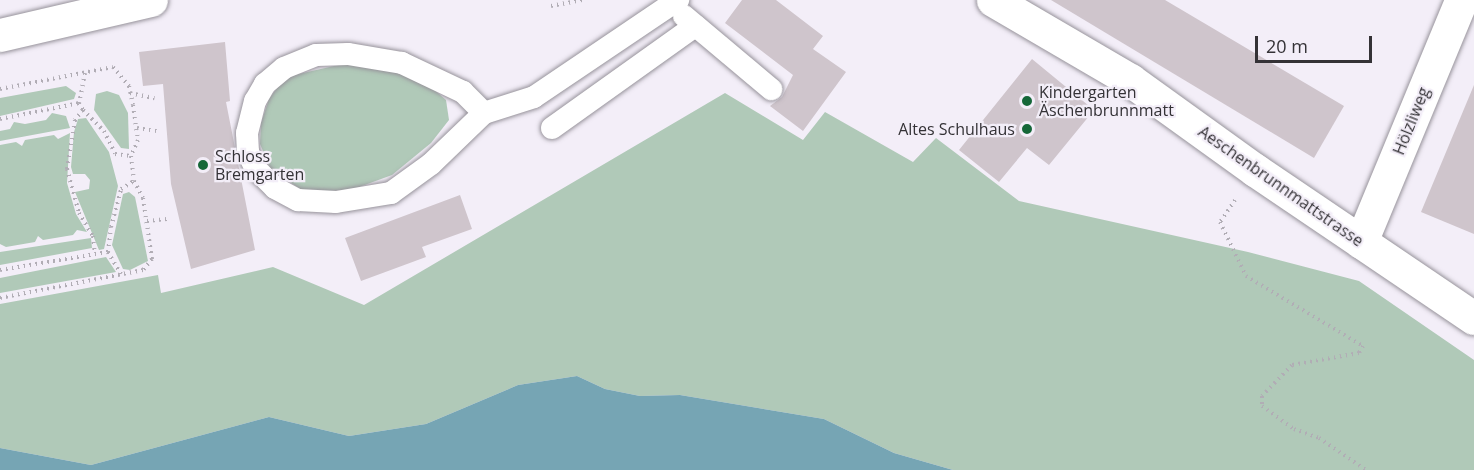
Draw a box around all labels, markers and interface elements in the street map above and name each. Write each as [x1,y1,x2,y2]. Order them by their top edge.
scale bar [1258,24,1375,62]
text: 20 m [1266,34,1308,58]
place label: Kindergarten Äschenbrunnmatt [1039,82,1174,120]
street label: Hölzliweg [1389,84,1433,158]
marker: Kindergarten Äschenbrunnmatt [1020,94,1034,108]
place label: Altes Schulhaus [898,119,1015,139]
marker: Altes Schulhaus [1020,122,1034,136]
street label: Aeschenbrunnmattstrasse [1195,122,1367,250]
place label: Schloss Bremgarten [215,146,304,184]
marker: Schloss Bremgarten [196,158,210,172]

